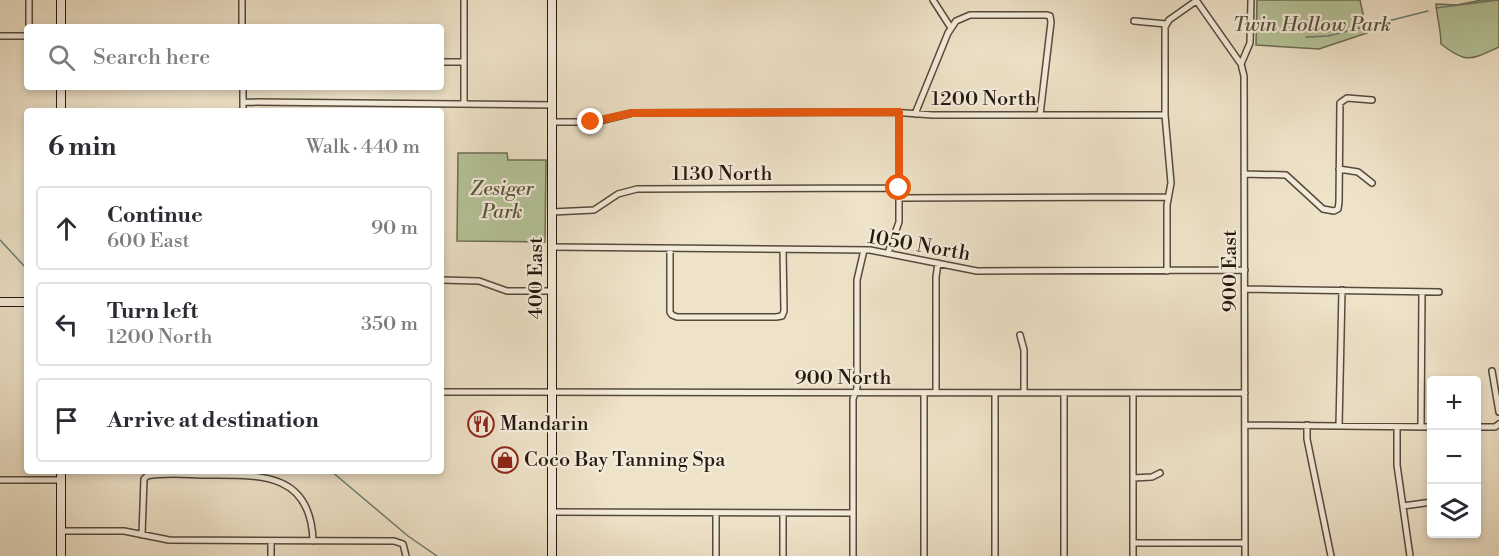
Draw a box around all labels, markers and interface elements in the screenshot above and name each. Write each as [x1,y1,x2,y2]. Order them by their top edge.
park label: Twin Hollow Park [1233,13,1391,38]
search box [24,24,444,90]
icon: search [45,41,78,74]
text: Search here [93,44,210,71]
street label: 1200 North [931,87,1037,112]
route end [577,108,603,134]
text: 6 min [48,131,116,163]
text: Walk · 440 m [306,135,420,160]
street label: 1130 North [672,162,772,187]
route start [885,174,911,200]
park label: Zesiger Park [470,177,534,225]
text: Continue [107,202,203,229]
icon: ahead [50,212,83,245]
text: 90 m [371,216,418,241]
street label: 1050 North [866,225,972,267]
text: 600 East [107,229,190,254]
street label: 900 East [1218,230,1243,312]
street label: 400 East [524,237,549,319]
text: Turn left [107,298,198,325]
icon: left [50,308,83,341]
text: 350 m [361,312,418,337]
text: 1200 North [107,325,212,350]
street label: 900 North [794,366,892,391]
map controls [1427,376,1481,538]
button: + [1427,376,1481,430]
icon: arrive [50,404,83,437]
text: Arrive at destination [107,407,319,434]
restaurant icon: Mandarin [466,409,496,439]
place label: Mandarin [500,412,589,437]
button: − [1427,430,1481,484]
shop icon: Coco Bay Tanning Spa [490,445,520,475]
place label: Coco Bay Tanning Spa [524,448,726,473]
button: layers [1427,484,1481,538]

